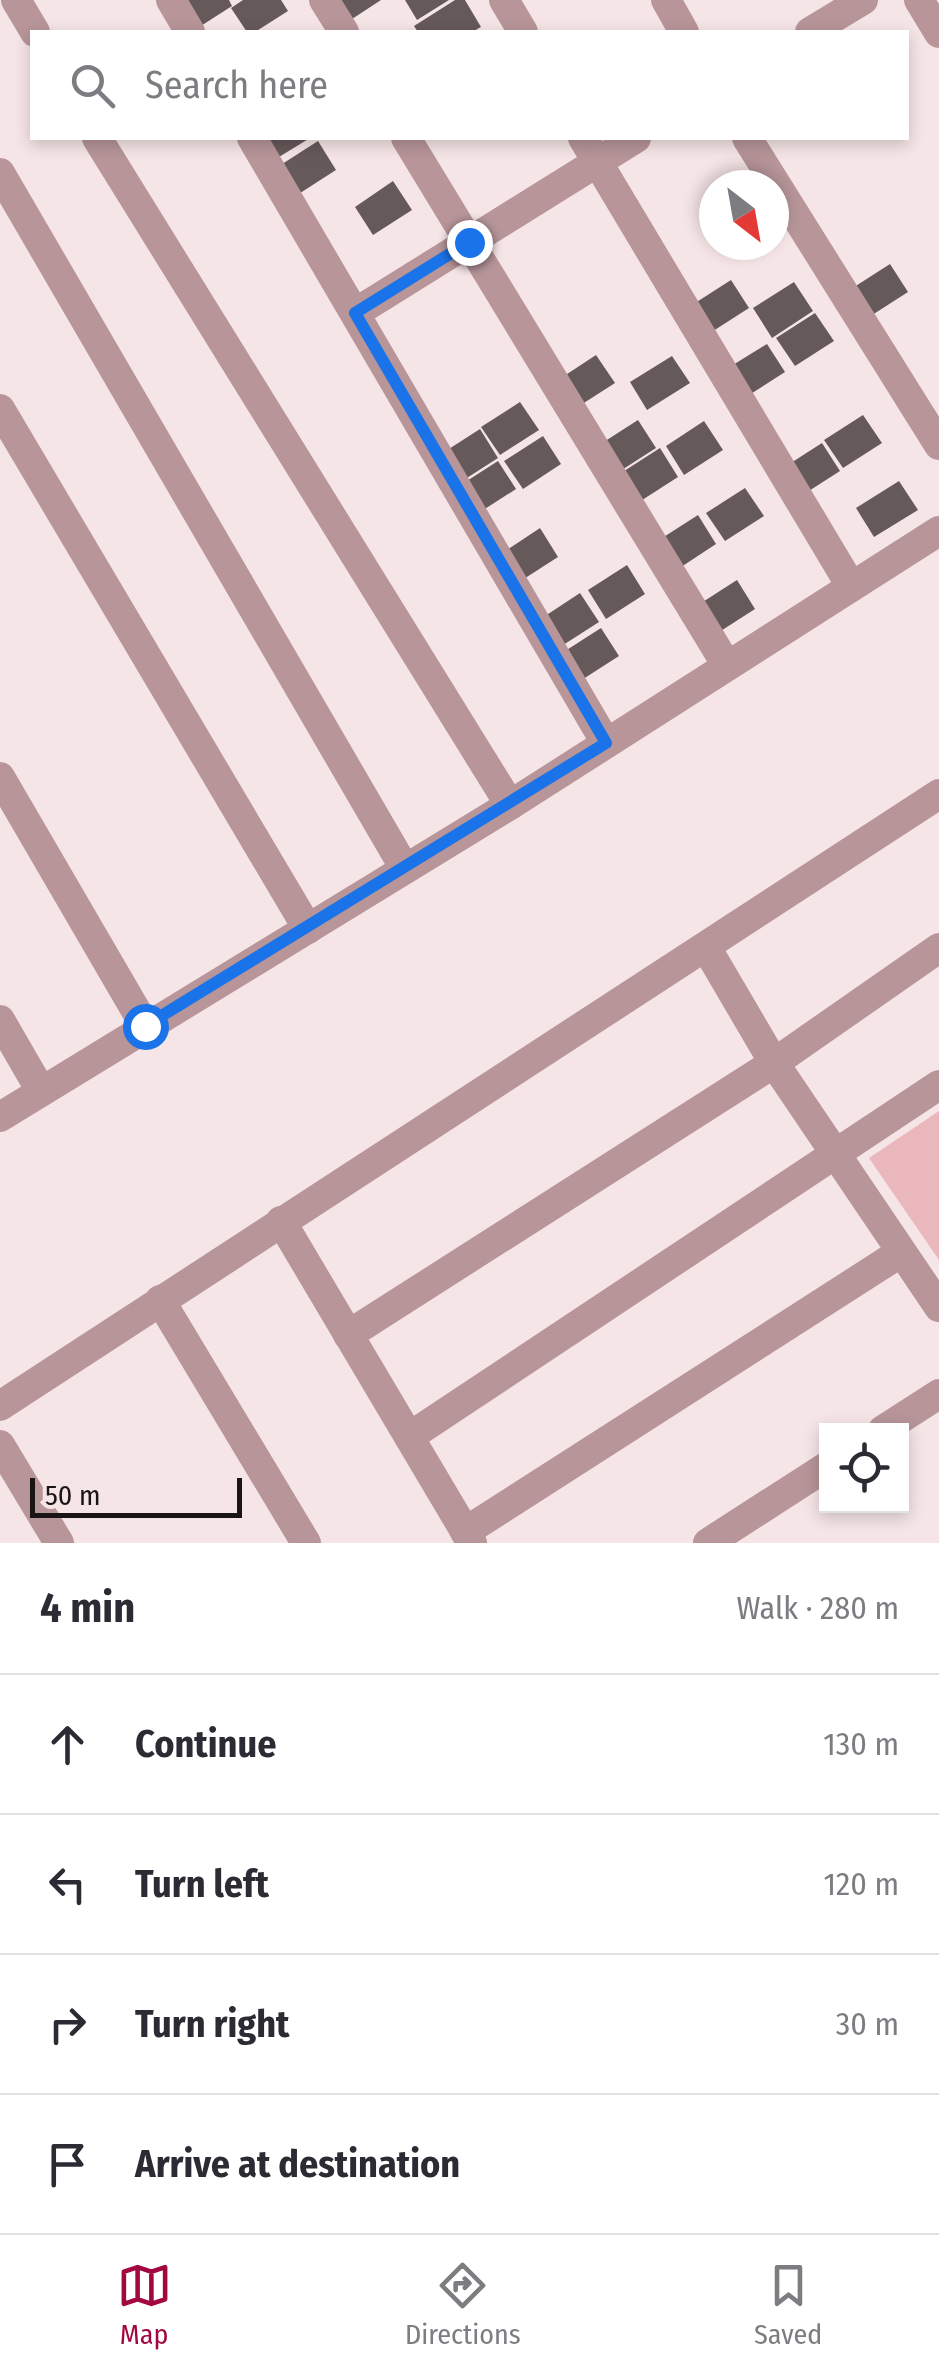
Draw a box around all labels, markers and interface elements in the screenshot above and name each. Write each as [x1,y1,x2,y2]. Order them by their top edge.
search box [30,30,909,140]
icon: search [65,58,120,113]
text: Search here [145,62,328,108]
north arrow [699,170,789,260]
route end [447,220,493,266]
route start [123,1004,169,1050]
map controls [819,1423,909,1513]
button: locate [819,1423,909,1513]
scale bar [30,1473,242,1518]
text: 50 m [45,1479,101,1512]
text: 4 min [40,1583,135,1633]
text: Walk · 280 m [737,1589,899,1627]
icon: ahead [40,1717,95,1772]
text: Continue [135,1721,276,1767]
text: 130 m [823,1725,899,1763]
icon: left [40,1857,95,1912]
text: Turn left [135,1861,269,1907]
text: 120 m [824,1865,899,1903]
icon: right [40,1997,95,2052]
text: Turn right [135,2001,289,2047]
text: 30 m [836,2005,899,2043]
icon: arrive [40,2137,95,2192]
text: Arrive at destination [135,2141,460,2187]
tab: Map [117,2258,172,2351]
tab: Directions [405,2258,521,2351]
tab: Saved [754,2258,822,2351]

